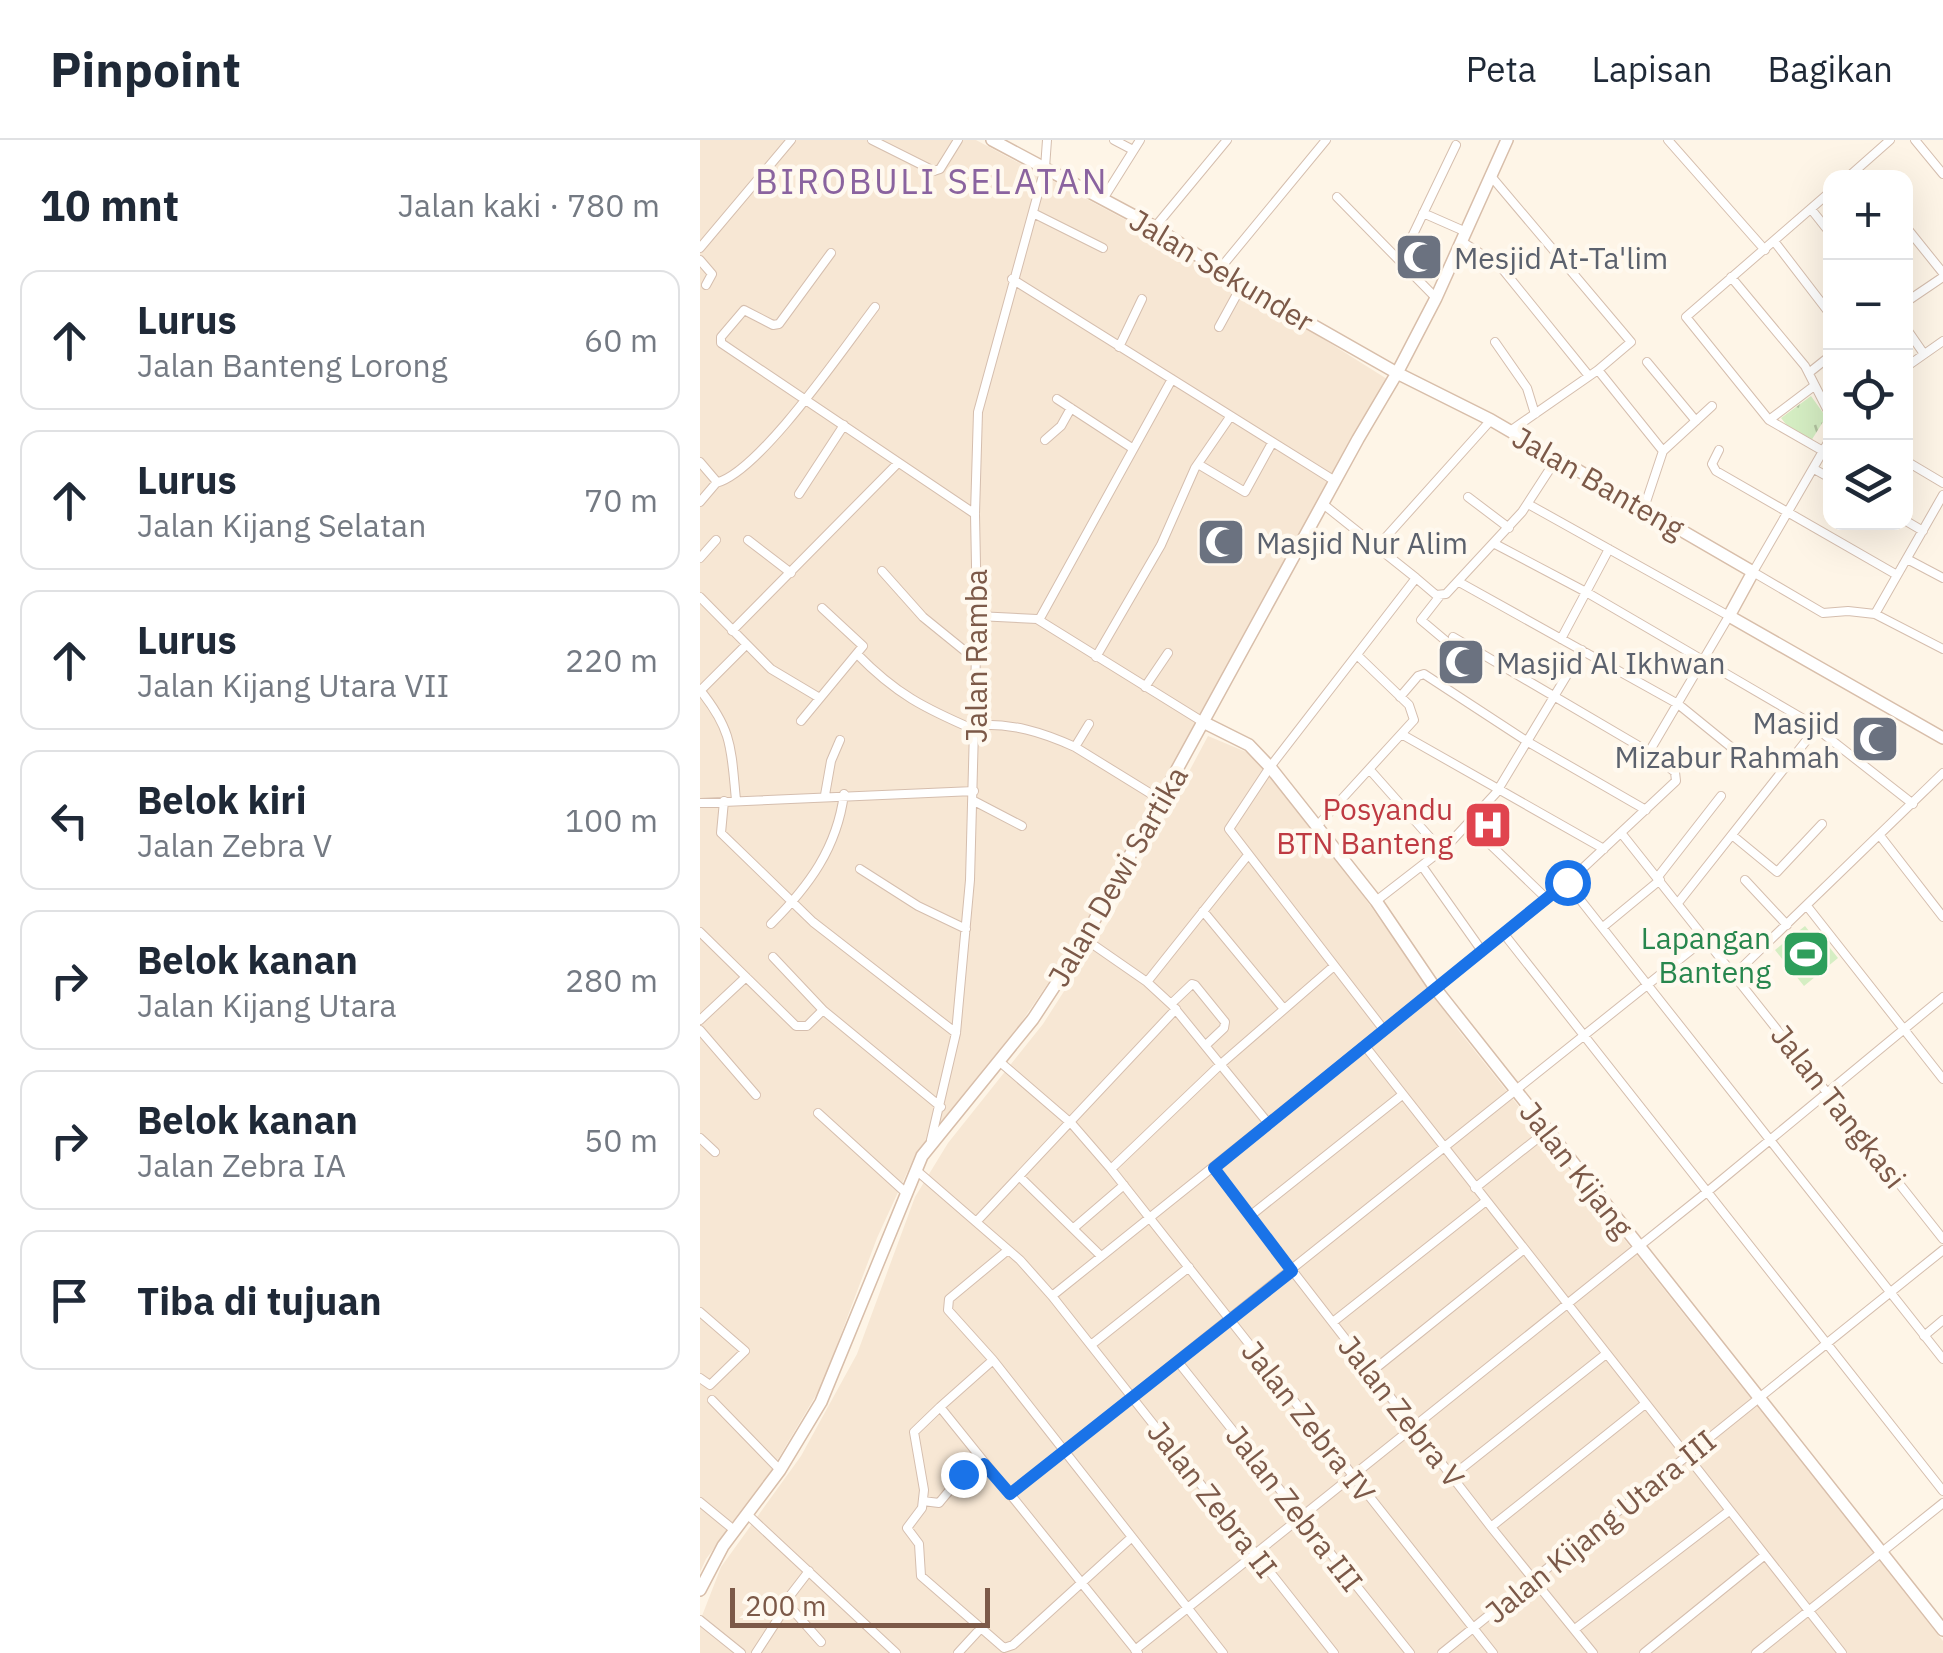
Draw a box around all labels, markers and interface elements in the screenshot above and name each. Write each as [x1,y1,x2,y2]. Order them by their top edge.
text: Pinpoint [50,38,241,100]
text: Peta [1466,46,1537,92]
text: Lapisan [1592,46,1712,92]
text: Bagikan [1767,46,1893,92]
district label: BIROBULI SELATAN [755,158,1109,204]
map controls [1823,170,1913,530]
button: + [1823,170,1913,260]
text: 10 mnt [40,178,179,233]
text: Jalan kaki · 780 m [398,184,660,226]
street label: Jalan Sekunder [1123,200,1321,340]
mosque icon: Mesjid At-Ta'lim [1393,231,1445,283]
place label: Mesjid At-Ta'lim [1454,238,1668,277]
button: − [1823,260,1913,350]
text: Lurus [137,295,237,344]
icon: ahead [42,313,97,368]
text: 60 m [584,319,658,361]
text: Jalan Banteng Lorong [137,344,448,386]
button: locate [1823,350,1913,440]
street label: Jalan Banteng [1506,417,1692,547]
button: layers [1823,440,1913,530]
text: Lurus [137,455,237,504]
icon: ahead [42,473,97,528]
text: 70 m [584,479,658,521]
text: Jalan Kijang Selatan [137,504,426,546]
mosque icon: Masjid Nur Alim [1195,516,1247,568]
place label: Masjid Nur Alim [1256,523,1468,562]
street label: Jalan Ramba [956,569,995,743]
text: Lurus [137,615,237,664]
icon: ahead [42,633,97,688]
mosque icon: Masjid Al Ikhwan [1435,636,1487,688]
text: 220 m [565,639,658,681]
place label: Masjid Al Ikhwan [1496,643,1725,682]
text: Jalan Kijang Utara VII [137,664,449,706]
place label: Masjid Mizabur Rahmah [1614,703,1840,776]
mosque icon: Masjid Mizabur Rahmah [1849,713,1901,765]
street label: Jalan Dewi Sartika [1038,759,1196,993]
text: Belok kiri [137,775,307,824]
place label: Posyandu BTN Banteng [1276,789,1453,862]
icon: left [42,793,97,848]
text: 100 m [565,799,658,841]
hospital icon: Posyandu BTN Banteng [1462,799,1514,851]
text: Jalan Zebra V [137,824,332,866]
route start [1545,860,1591,906]
place label: Lapangan Banteng [1641,918,1771,991]
sports icon: Lapangan Banteng [1780,928,1832,980]
text: Belok kanan [137,935,358,984]
icon: right [42,953,97,1008]
text: 280 m [565,959,658,1001]
text: Jalan Kijang Utara [137,984,397,1026]
street label: Jalan Tangkasi [1763,1016,1915,1196]
street label: Jalan Kijang [1512,1093,1642,1245]
text: Belok kanan [137,1095,358,1144]
icon: right [42,1113,97,1168]
text: 50 m [584,1119,658,1161]
text: Jalan Zebra IA [137,1144,346,1186]
icon: arrive [42,1273,97,1328]
text: Tiba di tujuan [137,1276,382,1325]
street label: Jalan Zebra V [1330,1327,1474,1495]
street label: Jalan Zebra IV [1234,1332,1384,1510]
street label: Jalan Zebra II [1140,1413,1286,1585]
street label: Jalan Zebra III [1218,1417,1372,1599]
street label: Jalan Kijang Utara III [1476,1421,1724,1631]
route end [941,1452,987,1498]
scale bar [730,1583,990,1628]
text: 200 m [745,1587,826,1624]

